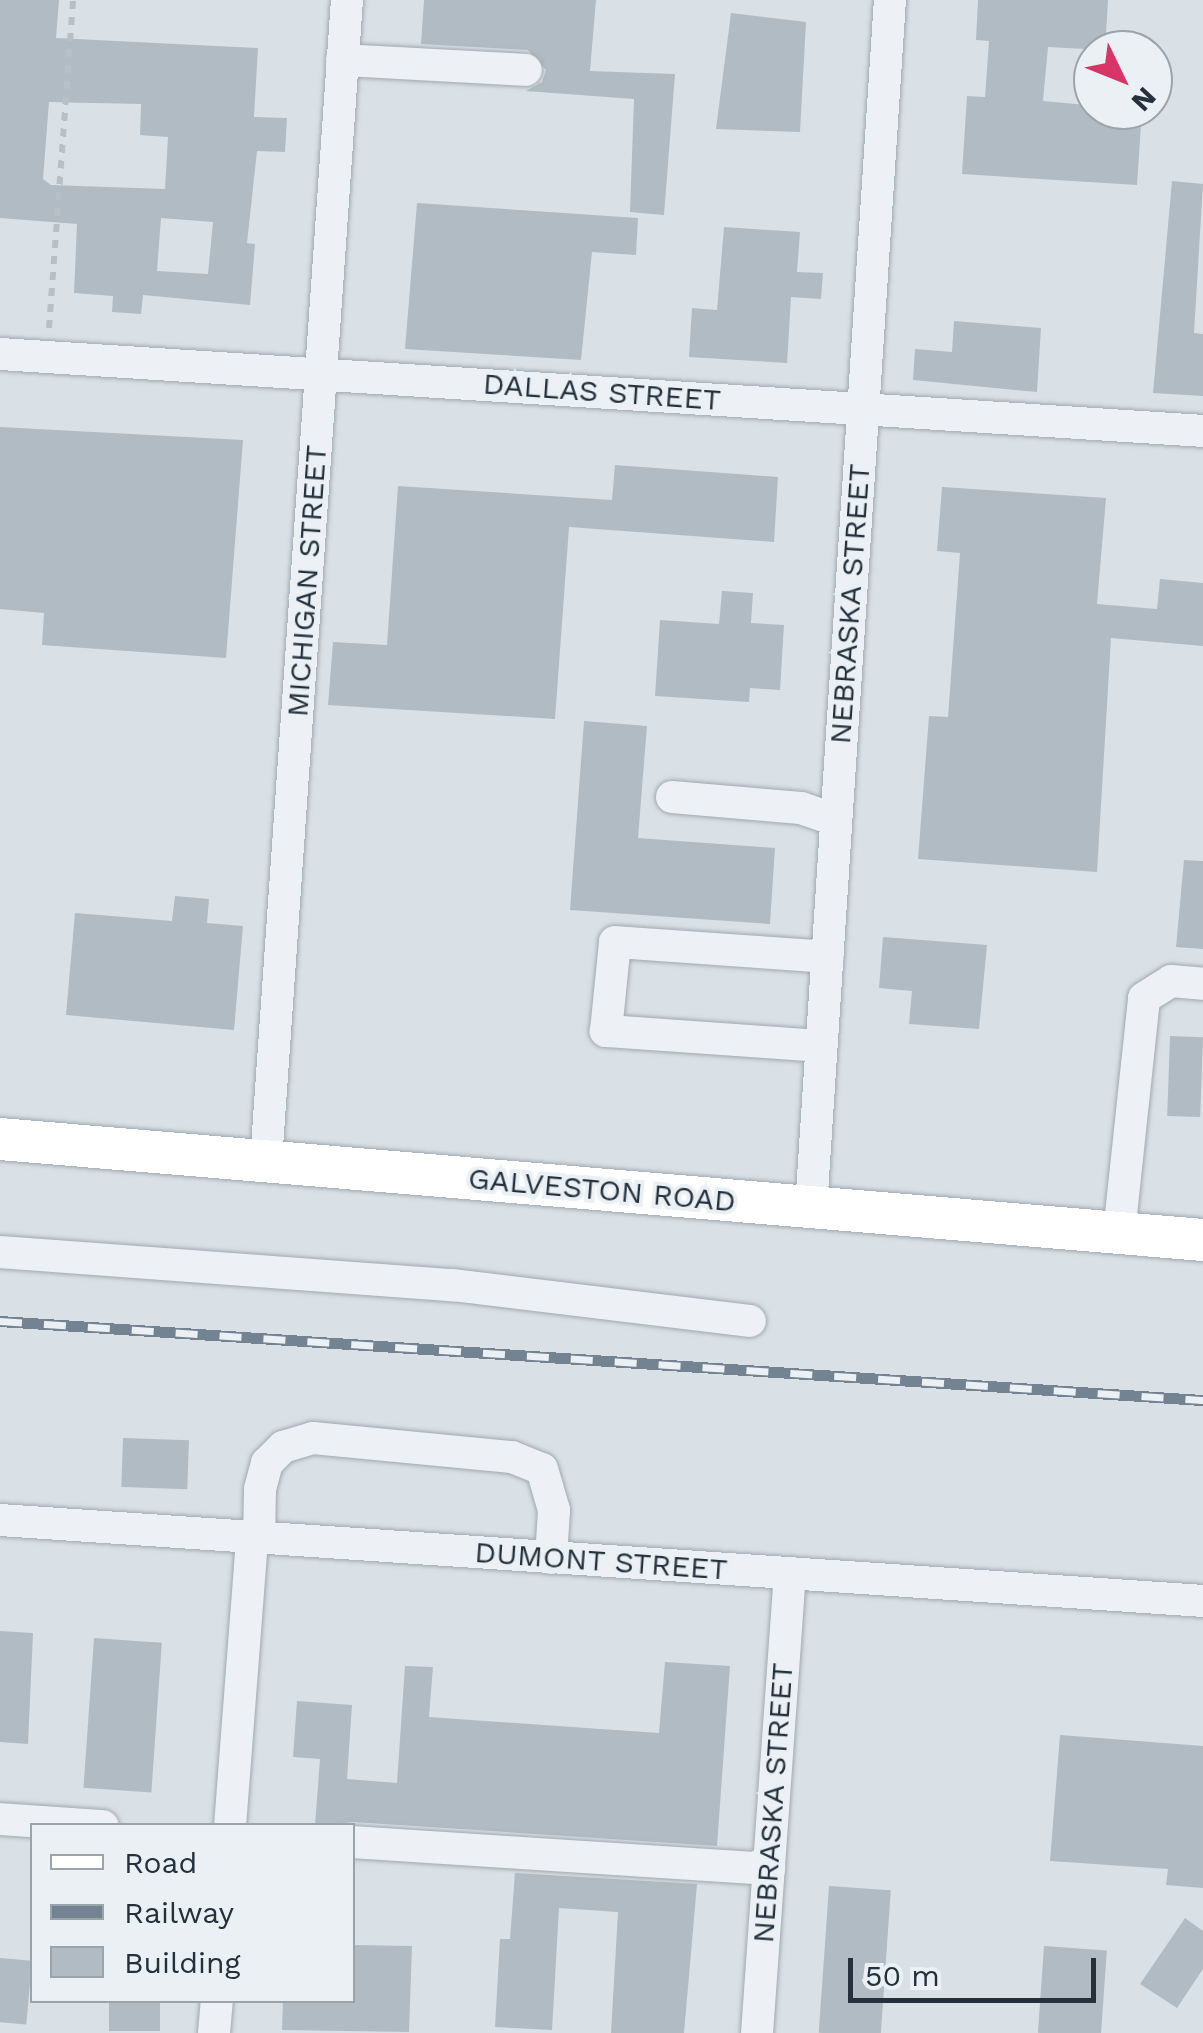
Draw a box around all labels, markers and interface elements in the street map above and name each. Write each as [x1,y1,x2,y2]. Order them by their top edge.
north arrow [1073,30,1173,130]
text: N [1125,81,1163,118]
street label: DALLAS STREET [482,366,722,418]
street label: MICHIGAN STREET [280,444,334,718]
street label: NEBRASKA STREET [822,462,878,746]
street label: GALVESTON ROAD [467,1160,737,1220]
street label: DUMONT STREET [473,1534,729,1588]
street label: NEBRASKA STREET [745,1661,801,1945]
legend [30,1823,355,2003]
text: Road [124,1845,197,1880]
text: Railway [124,1895,234,1930]
scale bar [853,1938,1100,2000]
text: Building [124,1945,241,1980]
text: 50 m [865,1958,940,1993]

